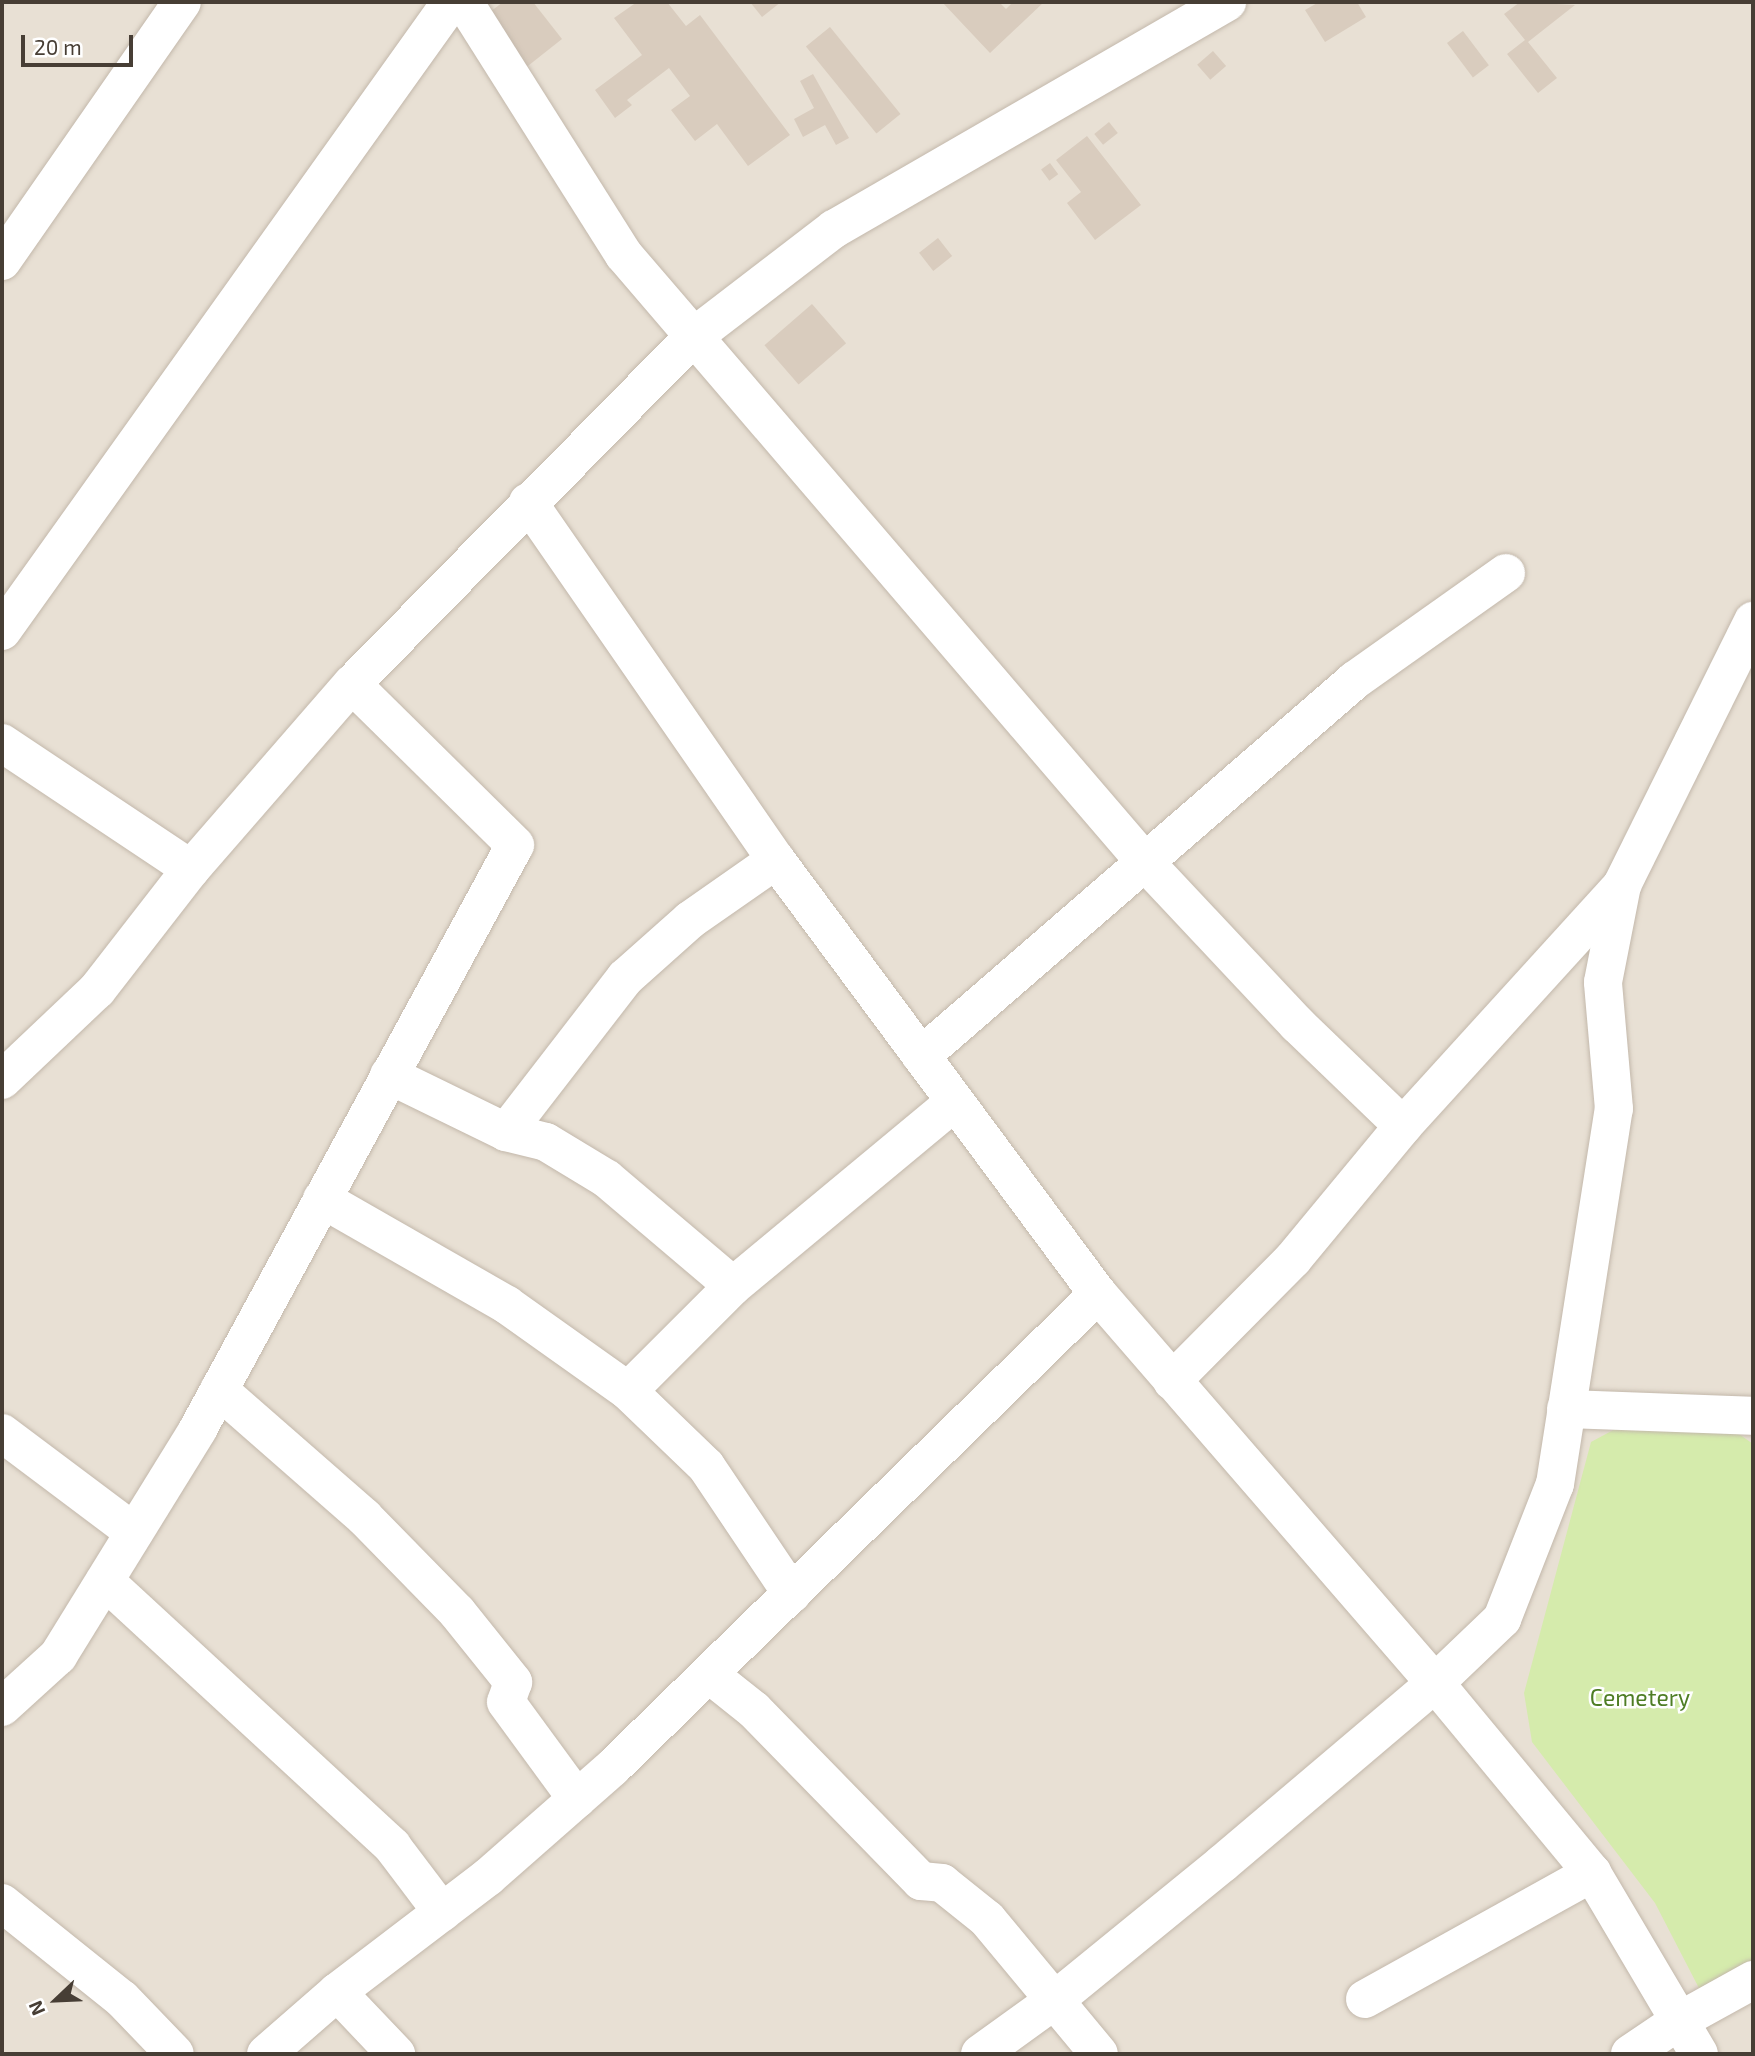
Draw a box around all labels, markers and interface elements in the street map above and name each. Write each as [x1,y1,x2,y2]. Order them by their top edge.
scale bar [24,21,136,65]
text: 20 m [34,34,82,59]
park label: Cemetery [1590,1683,1690,1711]
north arrow [21,1965,91,2035]
text: N [23,1998,49,2019]

